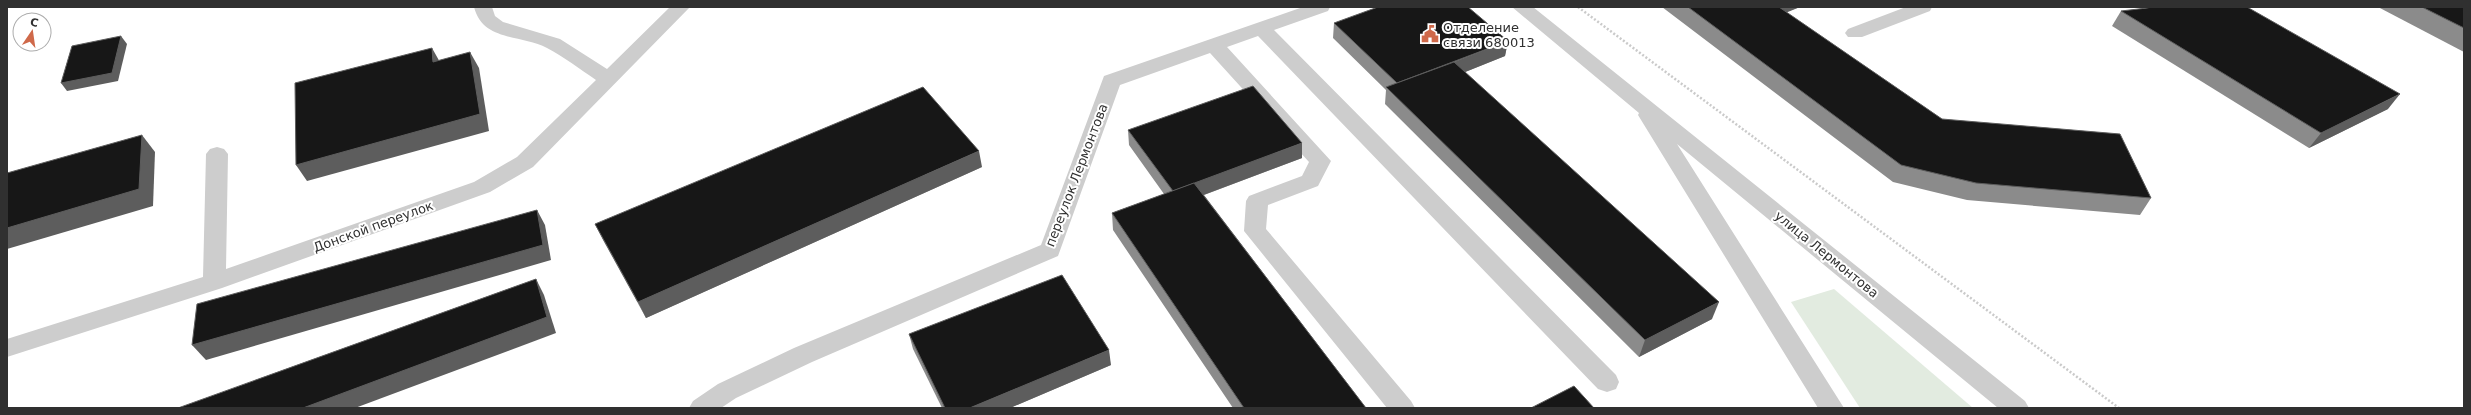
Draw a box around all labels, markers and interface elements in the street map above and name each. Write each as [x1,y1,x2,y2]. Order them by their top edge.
north arrow [12,12,52,52]
text: С [29,16,40,30]
place label: Отделение связи 680013 [1443,20,1535,50]
public building icon: Отделение связи 680013 [1420,24,1440,44]
street label: переулок Лермонтова [1042,101,1111,249]
street label: Донской переулок [311,198,435,255]
street label: улица Лермонтова [1772,208,1881,301]

